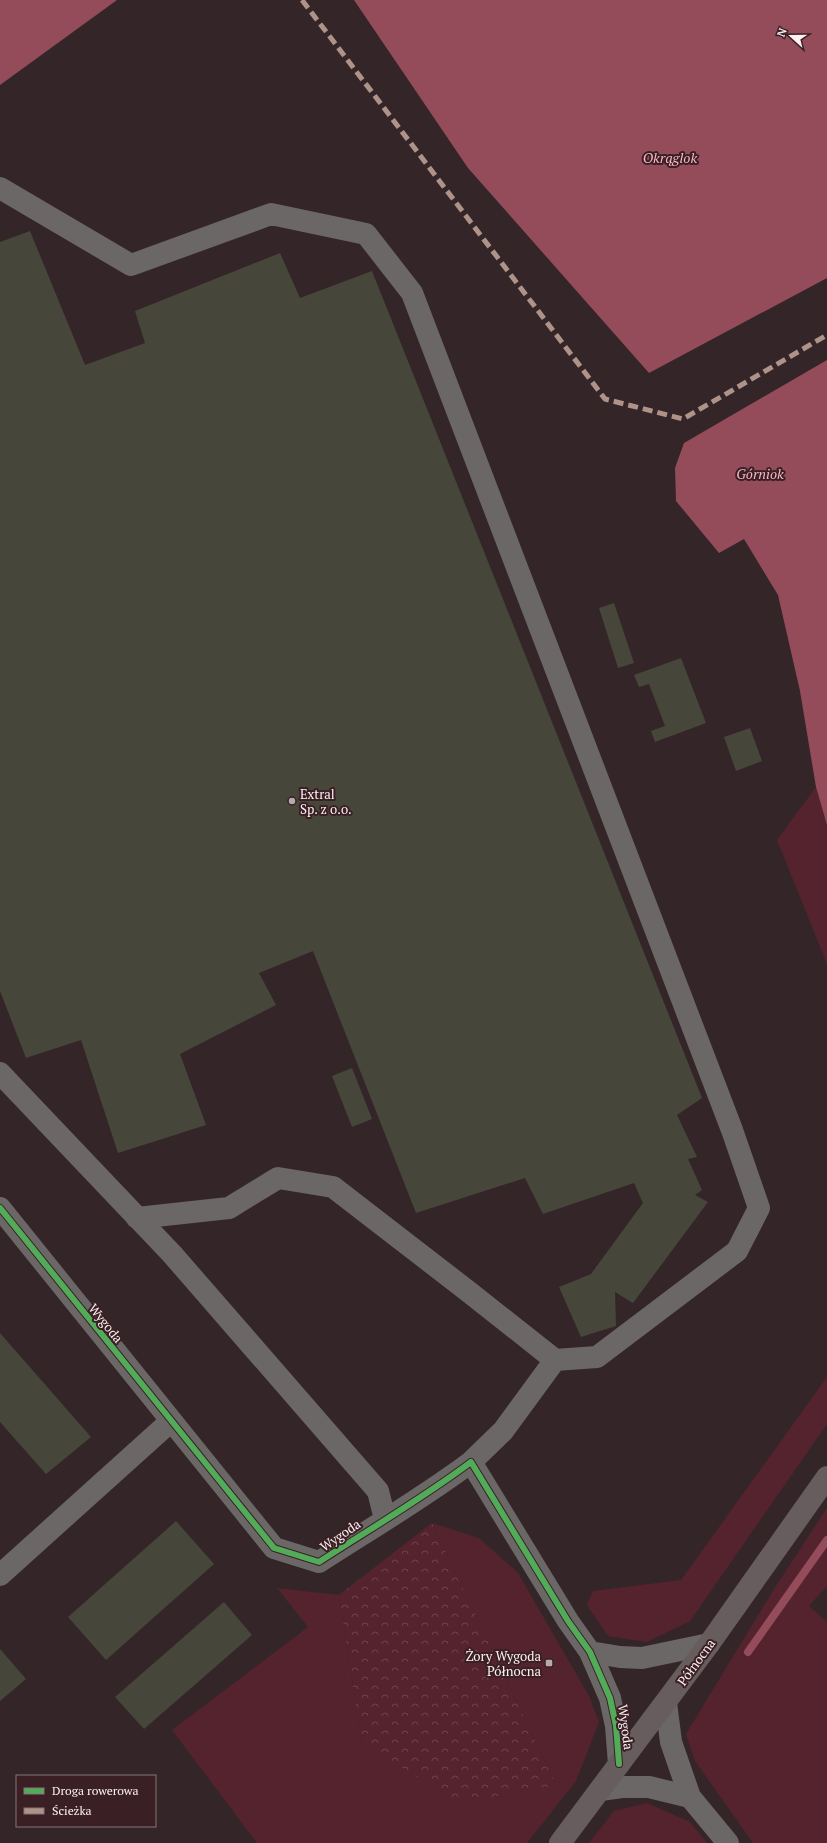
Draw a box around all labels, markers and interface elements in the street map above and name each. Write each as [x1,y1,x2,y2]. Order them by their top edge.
north arrow [771,16,811,56]
text: N [774,25,790,39]
water label: Okrąglok [643,148,697,167]
water label: Górniok [736,464,784,483]
place label: Extral Sp. z o.o. [300,785,352,818]
marker: Extral Sp. z o.o. [287,796,297,806]
street label: Wygoda [85,1300,128,1347]
street label: Wygoda [316,1515,364,1555]
street label: Północna [673,1635,719,1689]
place label: Żory Wygoda Północna [466,1647,541,1680]
marker: Żory Wygoda Północna [544,1658,554,1668]
street label: Wygoda [614,1703,638,1751]
legend [16,1775,156,1827]
text: Droga rowerowa [52,1783,139,1798]
text: Ścieżka [52,1803,92,1818]

